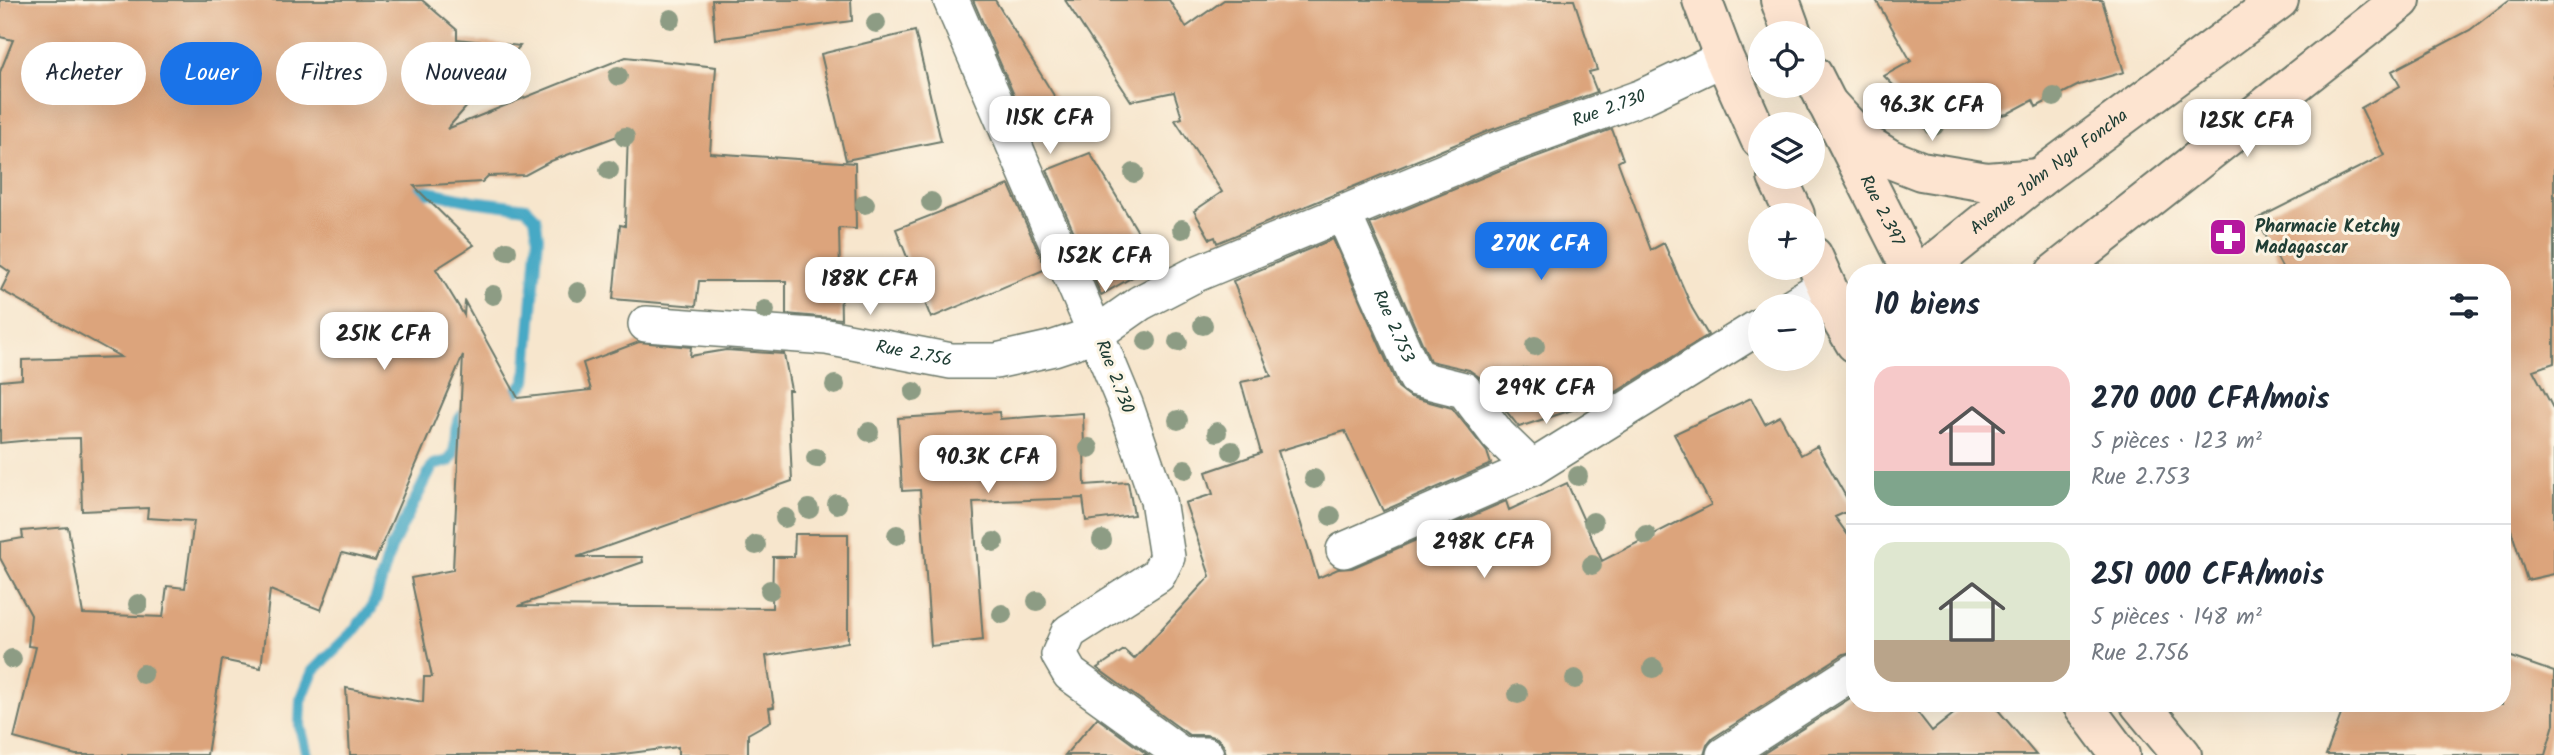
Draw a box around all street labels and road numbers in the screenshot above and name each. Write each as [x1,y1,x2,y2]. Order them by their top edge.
street label: Rue 2.730 [1568,82,1650,136]
street label: Avenue John Ngu Foncha [1964,102,2135,243]
street label: Rue 2.397 [1851,170,1912,252]
street label: Rue 2.753 [1364,285,1422,368]
street label: Rue 2.756 [873,332,955,375]
street label: Rue 2.730 [1087,336,1141,418]

